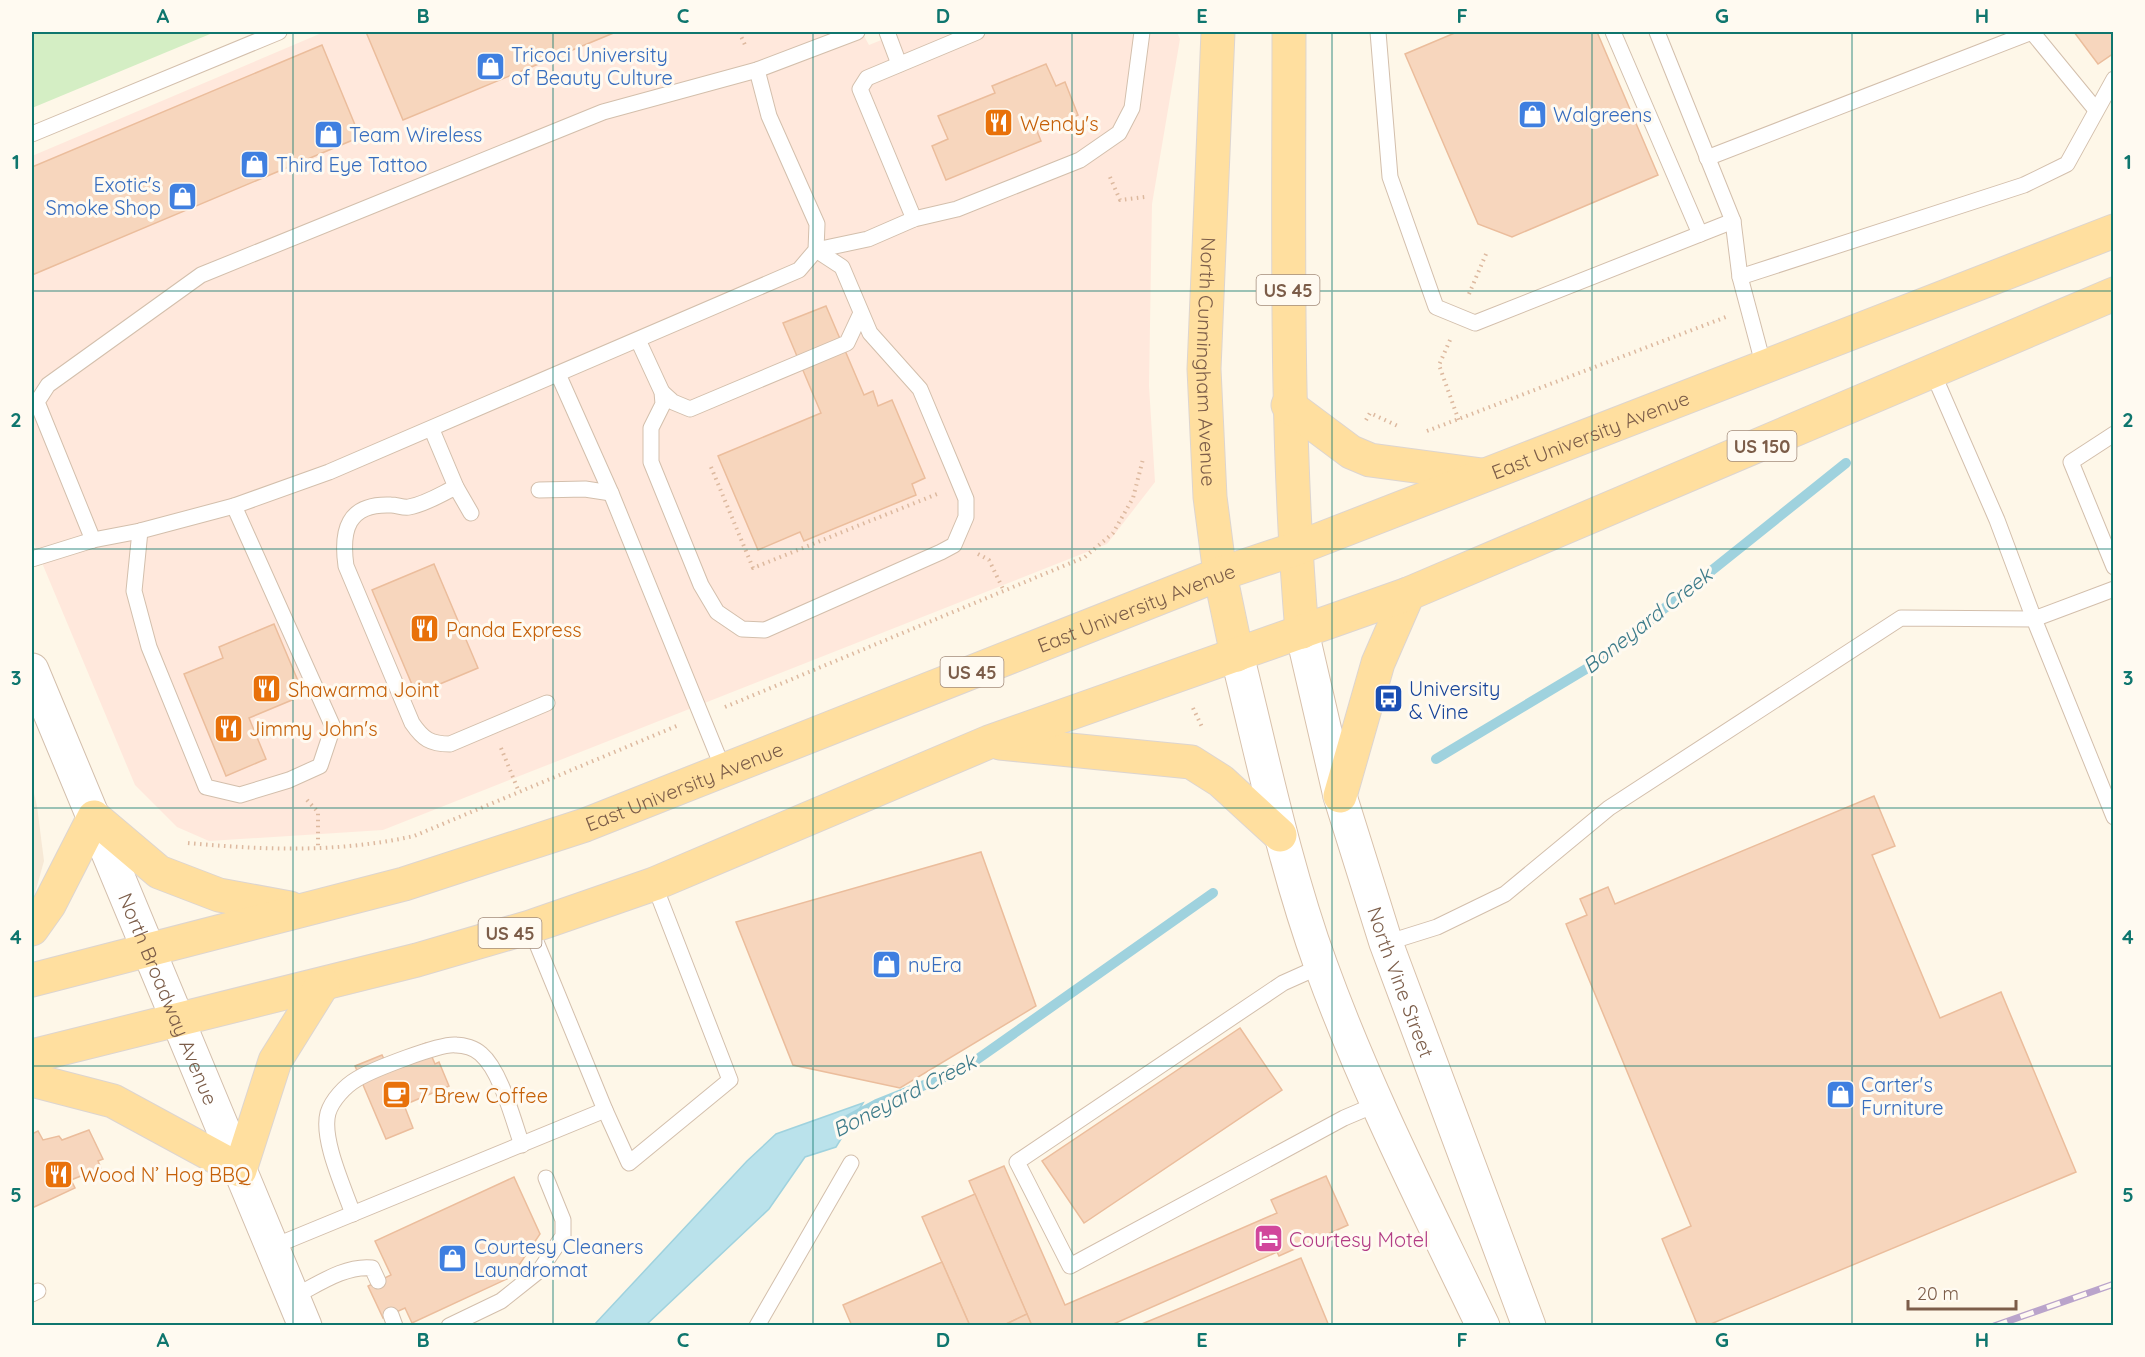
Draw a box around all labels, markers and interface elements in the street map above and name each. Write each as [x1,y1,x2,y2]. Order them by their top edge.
text: A [157,3,170,28]
text: B [416,3,430,28]
text: C [677,3,690,28]
text: D [936,3,950,28]
text: E [1196,3,1208,28]
text: F [1456,3,1468,28]
text: G [1715,3,1729,28]
text: H [1975,3,1989,28]
place label: Tricoci University of Beauty Culture [511,42,673,90]
shop icon: Tricoci University of Beauty Culture [474,50,506,82]
shop icon: Walgreens [1516,98,1548,130]
place label: Walgreens [1553,102,1652,127]
restaurant icon: Wendy's [983,107,1015,139]
place label: Wendy's [1020,111,1099,136]
shop icon: Team Wireless [312,118,344,150]
place label: Team Wireless [349,122,483,147]
shop icon: Third Eye Tattoo [239,148,271,180]
text: 1 [12,149,20,174]
text: 1 [2124,149,2132,174]
place label: Third Eye Tattoo [276,152,428,177]
place label: Exotic's Smoke Shop [46,172,161,220]
shop icon: Exotic's Smoke Shop [166,180,198,212]
street label: North Cunningham Avenue [1191,237,1222,487]
road number: US 45 [1256,275,1320,305]
street label: East University Avenue [1487,385,1693,484]
text: 2 [10,407,22,432]
text: 2 [2122,407,2134,432]
road number: US 150 [1728,431,1796,461]
street label: East University Avenue [1033,557,1238,658]
water label: Boneyard Creek [1577,560,1718,679]
restaurant icon: Panda Express [409,613,441,645]
place label: Panda Express [446,617,582,642]
road number: US 45 [940,657,1004,687]
text: 3 [11,665,21,690]
text: 3 [2123,665,2133,690]
restaurant icon: Shawarma Joint [251,673,283,705]
place label: University & Vine [1409,676,1500,724]
place label: Shawarma Joint [288,677,440,702]
bus stop icon: University & Vine [1372,683,1404,715]
restaurant icon: Jimmy John's [212,712,244,744]
place label: Jimmy John's [249,716,378,741]
street label: East University Avenue [582,736,786,836]
street label: North Broadway Avenue [114,889,224,1108]
street label: North Vine Street [1363,903,1440,1061]
road number: US 45 [478,918,542,948]
text: 4 [10,924,22,949]
text: 4 [2122,924,2134,949]
shop icon: nuEra [871,948,903,980]
place label: nuEra [908,952,962,977]
water label: Boneyard Creek [828,1047,982,1142]
place label: Carter's Furniture [1861,1072,1944,1120]
cafe icon: 7 Brew Coffee [381,1079,413,1111]
shop icon: Carter's Furniture [1824,1079,1856,1111]
place label: 7 Brew Coffee [418,1083,548,1108]
restaurant icon: Wood N’ Hog BBQ [43,1158,75,1190]
place label: Wood N’ Hog BBQ [80,1162,251,1187]
text: 5 [10,1182,22,1207]
text: 5 [2122,1182,2134,1207]
hotel icon: Courtesy Motel [1252,1223,1284,1255]
place label: Courtesy Motel [1289,1227,1429,1252]
place label: Courtesy Cleaners Laundromat [474,1234,643,1282]
shop icon: Courtesy Cleaners Laundromat [437,1242,469,1274]
scale bar [1908,1273,2016,1311]
text: 20 m [1917,1282,1959,1305]
text: A [157,1327,170,1352]
text: B [416,1327,430,1352]
text: C [677,1327,690,1352]
text: D [936,1327,950,1352]
text: E [1196,1327,1208,1352]
text: F [1456,1327,1468,1352]
text: G [1715,1327,1729,1352]
text: H [1975,1327,1989,1352]

